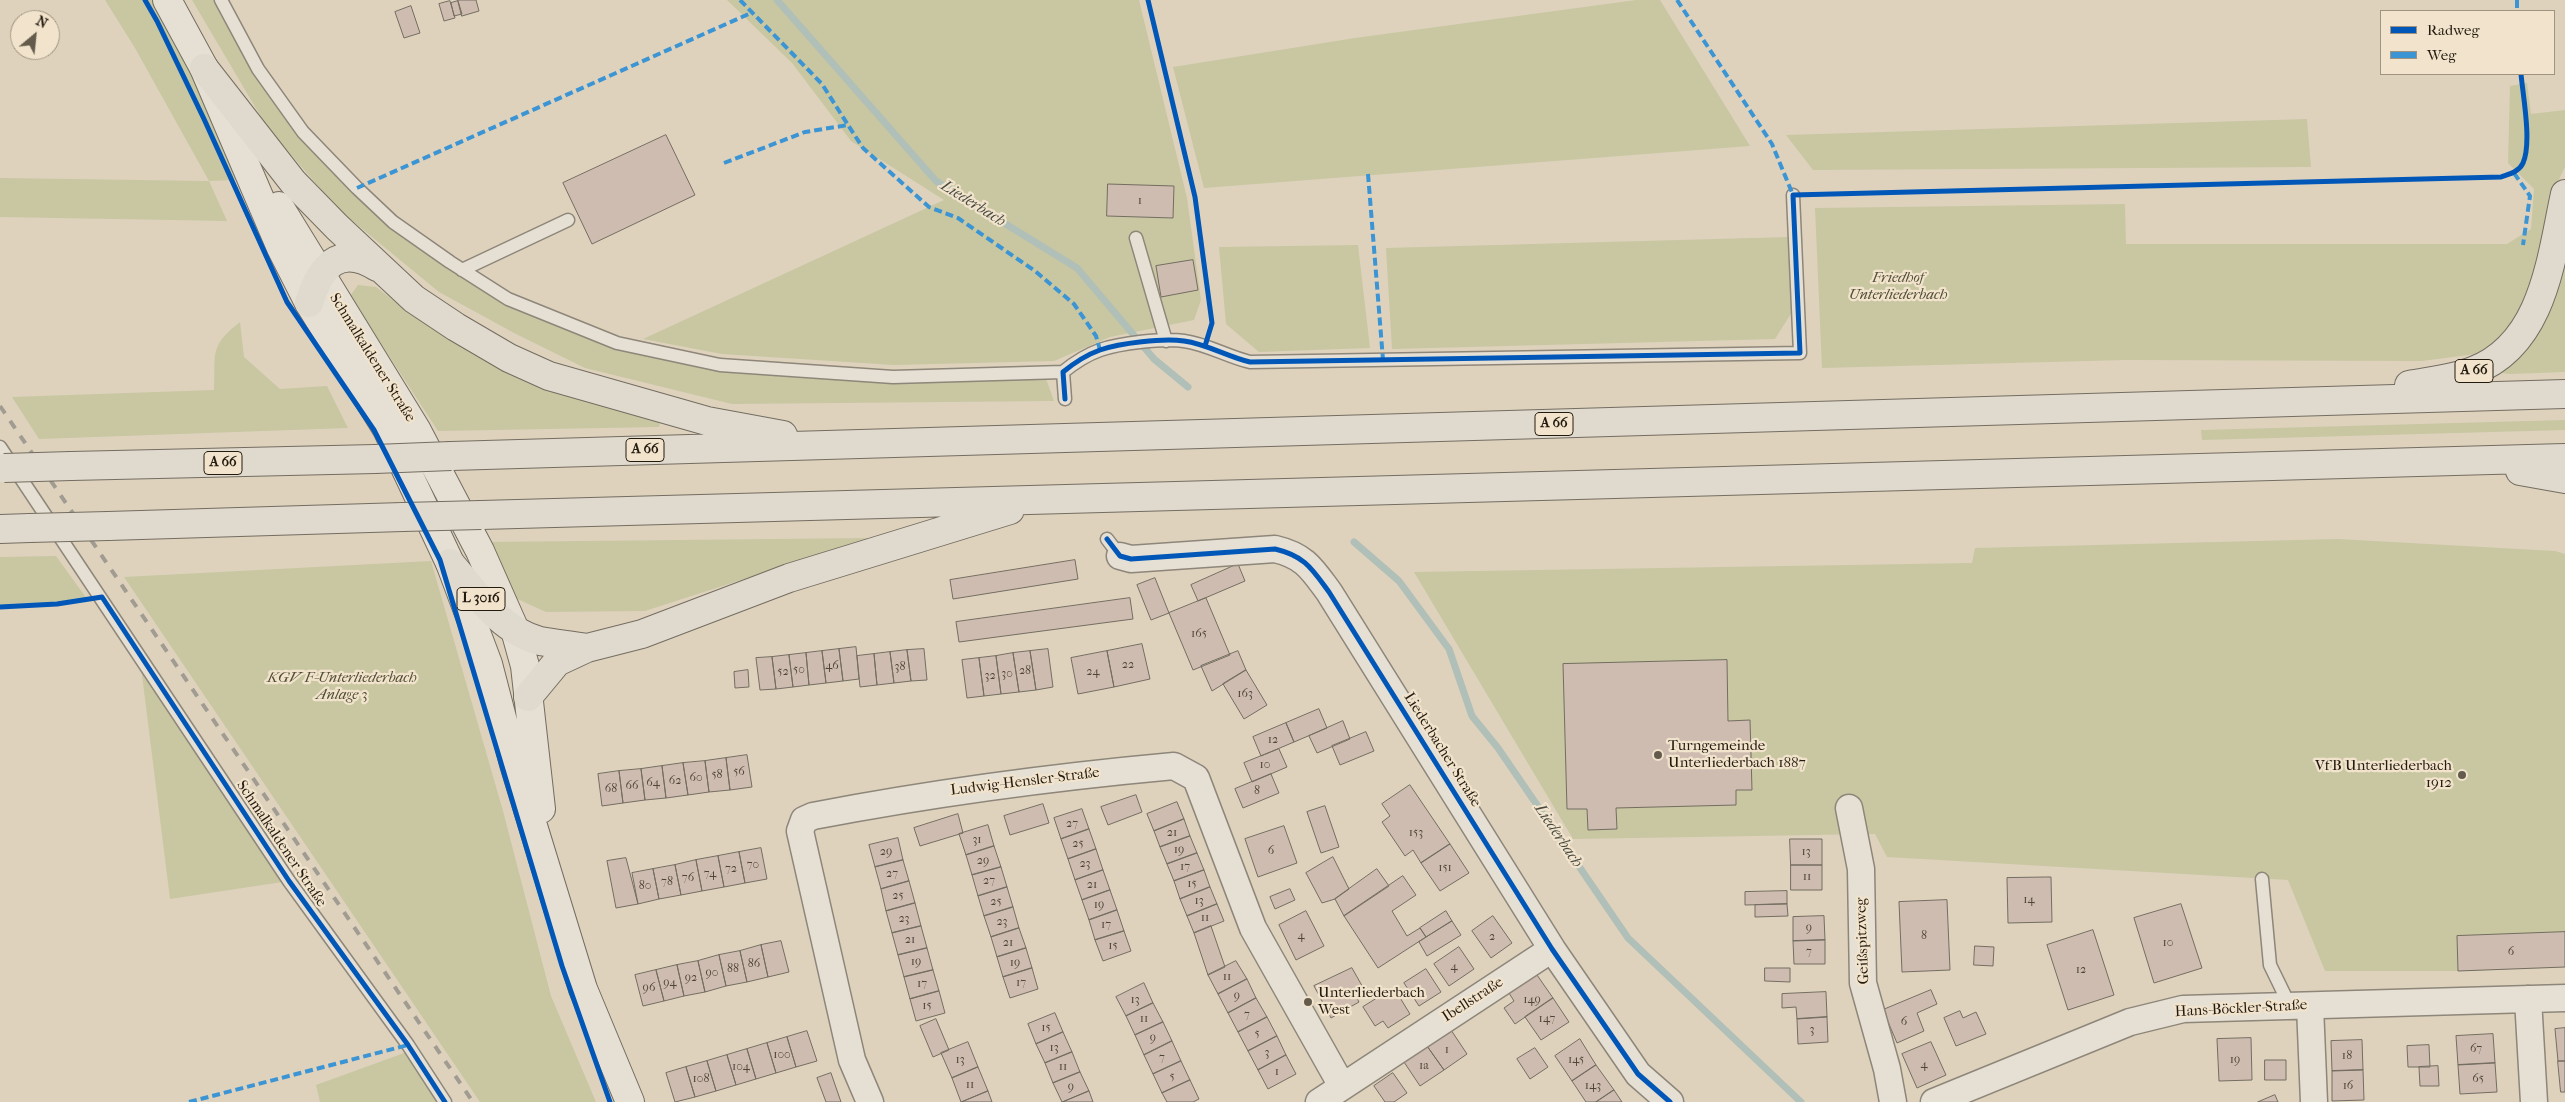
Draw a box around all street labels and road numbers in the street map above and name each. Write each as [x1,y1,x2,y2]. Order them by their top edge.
street label: Schmalkaldener Straße [325,290,419,426]
road number: A 66 [2455,360,2493,382]
road number: A 66 [1535,412,1573,436]
road number: A 66 [626,438,664,462]
road number: A 66 [204,452,242,474]
road number: L 3016 [457,588,505,610]
street label: Liederbacher Straße [1400,689,1484,811]
street label: Ludwig-Hensler-Straße [949,764,1101,800]
street label: Schmalkaldener Straße [232,778,330,910]
street label: Geißspitzweg [1852,897,1874,985]
street label: Ibellstraße [1439,974,1507,1026]
street label: Hans-Böckler-Straße [2174,997,2308,1021]

